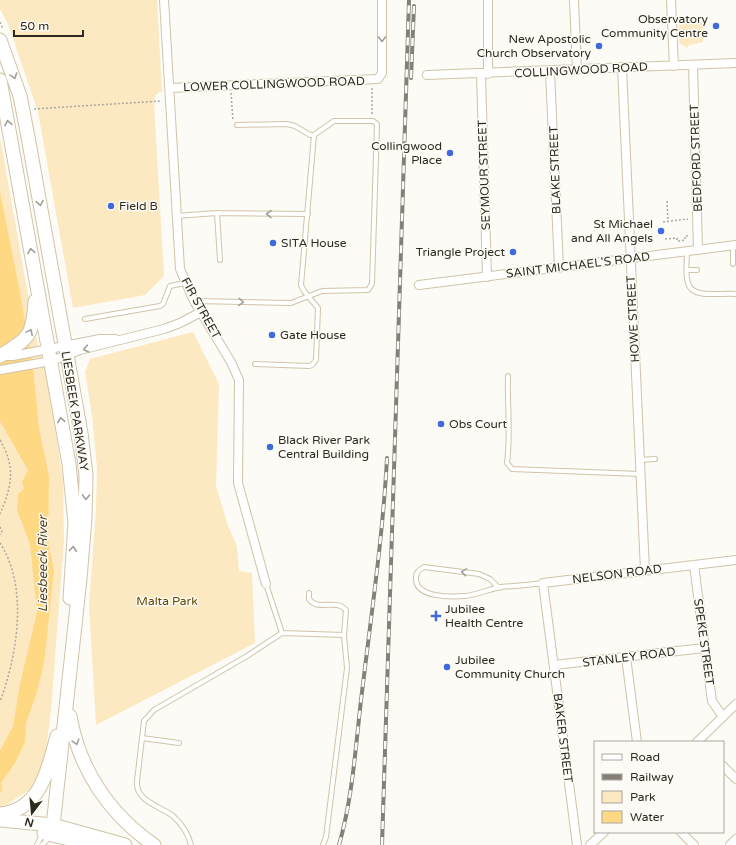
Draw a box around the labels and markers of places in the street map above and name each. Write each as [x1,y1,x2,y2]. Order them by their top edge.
place label: Observatory Community Centre [601,12,709,40]
marker: Observatory Community Centre [711,21,721,31]
place label: New Apostolic Church Observatory [477,32,592,60]
marker: New Apostolic Church Observatory [594,41,604,51]
place label: Collingwood Place [371,139,442,167]
marker: Collingwood Place [445,148,455,158]
place label: Field B [119,199,158,213]
marker: Field B [106,201,116,211]
place label: St Michael and All Angels [571,217,653,245]
marker: St Michael and All Angels [656,226,666,236]
place label: SITA House [281,236,347,250]
marker: SITA House [268,238,278,248]
place label: Triangle Project [416,245,505,259]
marker: Triangle Project [508,247,518,257]
place label: Gate House [280,328,346,342]
marker: Gate House [267,330,277,340]
place label: Obs Court [449,417,507,431]
marker: Obs Court [436,419,446,429]
place label: Black River Park Central Building [278,433,370,461]
marker: Black River Park Central Building [265,442,275,452]
place label: Jubilee Health Centre [445,602,524,630]
marker: Jubilee Health Centre [430,610,442,622]
place label: Jubilee Community Church [455,653,565,681]
marker: Jubilee Community Church [442,662,452,672]

